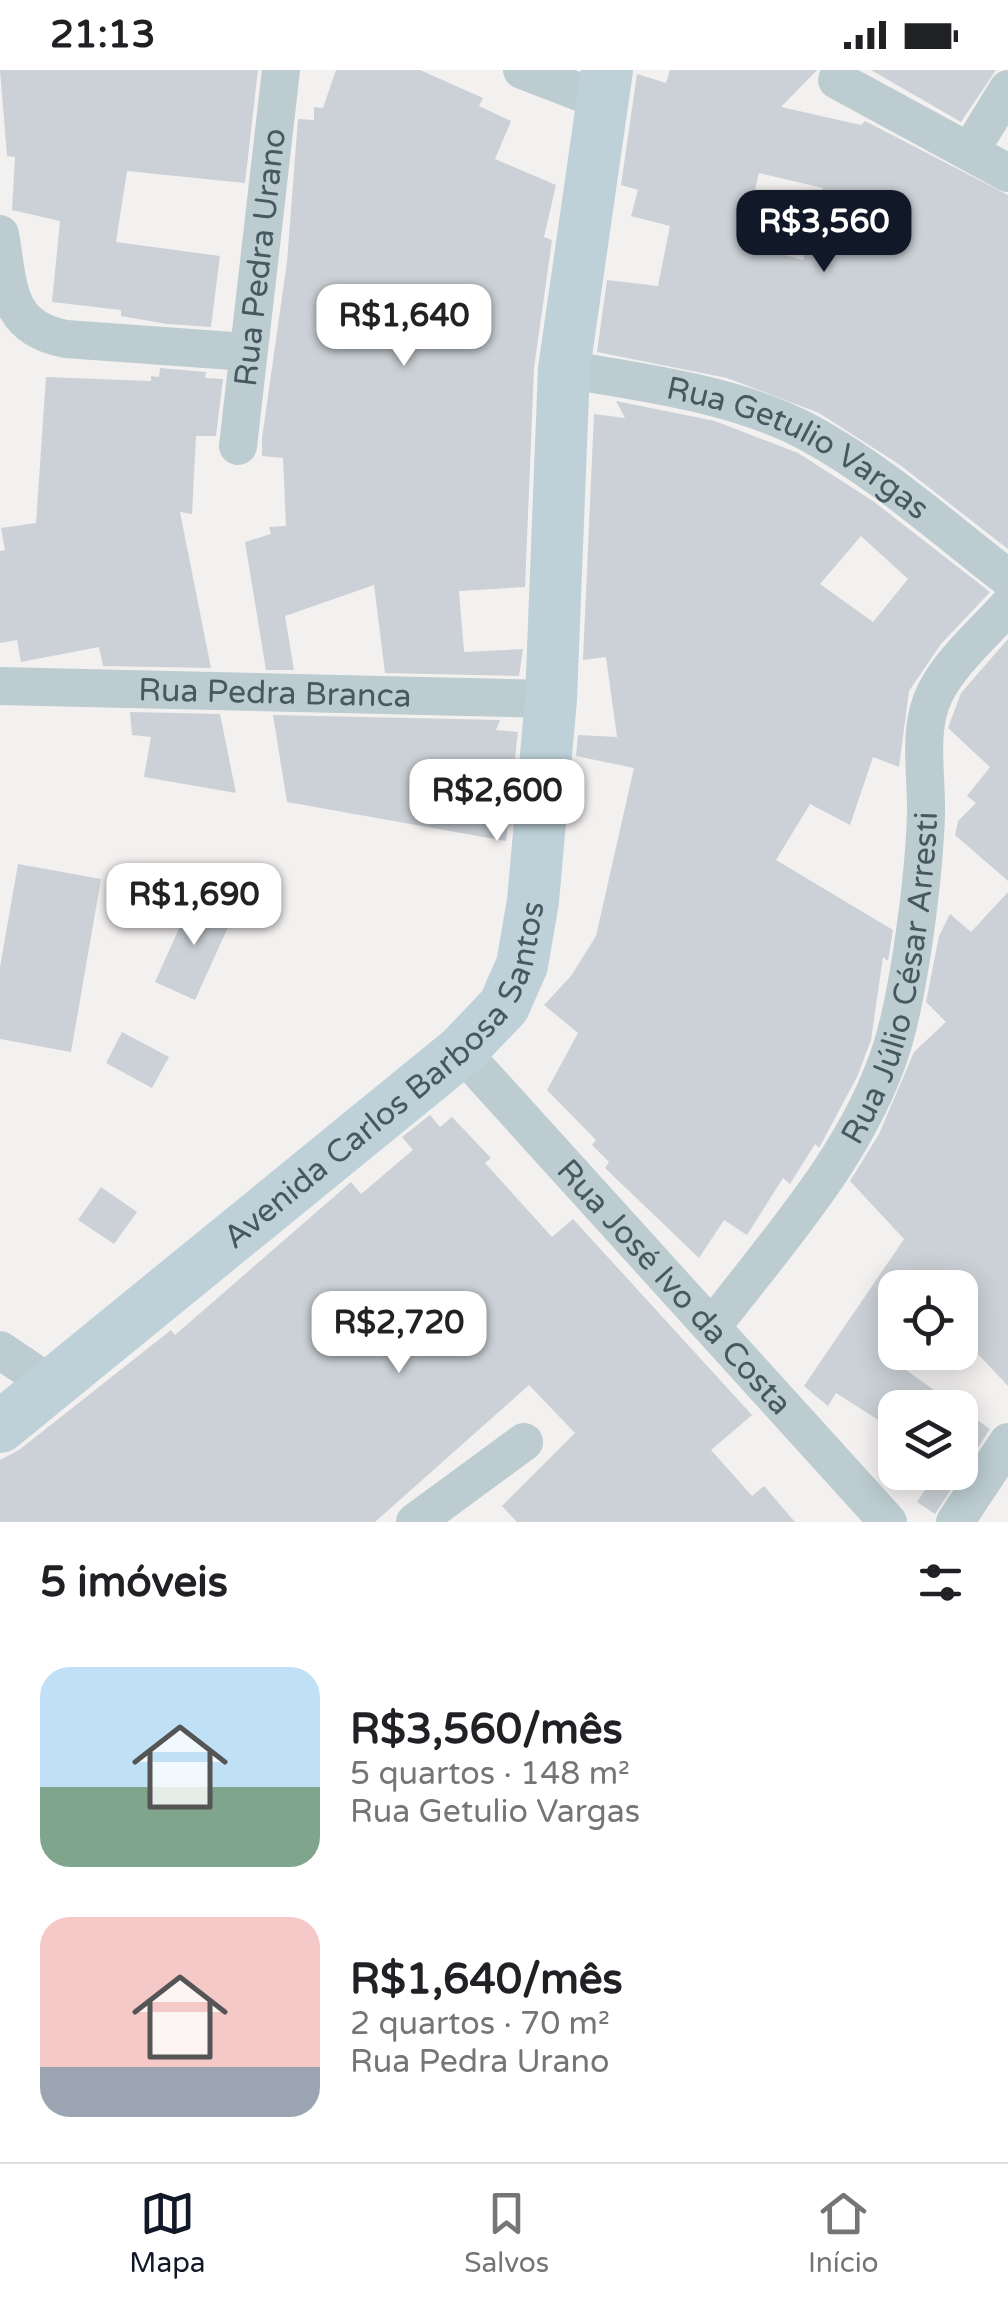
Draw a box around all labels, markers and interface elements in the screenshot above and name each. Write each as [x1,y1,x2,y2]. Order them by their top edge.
text: 21:13 [50,12,155,58]
street label: Rua Pedra Urano [227,126,294,388]
pin: R$3,560 [732,190,916,275]
text: R$3,560 [758,203,890,241]
pin: R$1,640 [312,284,496,369]
text: R$1,640 [338,297,470,335]
street label: Rua Getulio Vargas [663,369,936,528]
street label: Rua Pedra Branca [138,671,412,716]
pin: R$2,600 [405,759,589,844]
text: R$2,600 [431,772,563,810]
street label: Rua Júlio César Arresti [833,811,946,1151]
pin: R$1,690 [102,863,286,948]
text: R$1,690 [128,876,260,914]
street label: Avenida Carlos Barbosa Santos [216,898,553,1257]
street label: Rua José Ivo da Costa [548,1152,799,1423]
map controls [878,1270,978,1490]
button: locate [878,1270,978,1370]
pin: R$2,720 [307,1291,491,1376]
text: R$2,720 [334,1304,464,1342]
button: layers [878,1390,978,1490]
icon: filters [913,1555,968,1610]
text: 5 imóveis [40,1557,228,1608]
text: R$3,560/mês [350,1704,623,1755]
icon: home [120,1707,240,1827]
text: 5 quartos · 148 m² [350,1755,630,1793]
text: Rua Getulio Vargas [350,1793,640,1831]
text: R$1,640/mês [350,1954,623,2005]
icon: home [120,1957,240,2077]
text: 2 quartos · 70 m² [350,2005,610,2043]
text: Rua Pedra Urano [350,2043,609,2081]
tab: Mapa [129,2186,206,2280]
tab: Salvos [464,2186,549,2280]
tab: Início [808,2186,879,2280]

